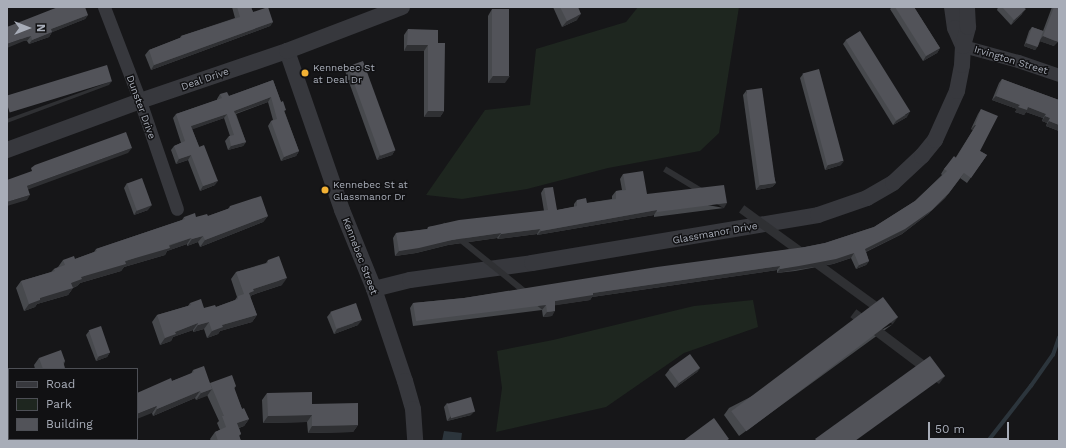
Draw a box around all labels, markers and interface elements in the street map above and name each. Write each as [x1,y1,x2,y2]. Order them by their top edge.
north arrow [8,8,48,48]
text: N [34,24,47,32]
street label: Irvington Street [973,43,1049,77]
place label: Kennebec St at Deal Dr [313,61,375,84]
street label: Deal Drive [179,65,231,93]
marker: Kennebec St at Deal Dr [300,68,310,78]
street label: Dunster Drive [124,73,158,141]
place label: Kennebec St at Glassmanor Dr [333,178,408,202]
marker: Kennebec St at Glassmanor Dr [320,185,330,195]
street label: Kennebec Street [340,216,380,296]
street label: Glassmanor Drive [671,220,759,246]
legend [8,368,138,440]
text: Road [46,377,75,391]
text: Park [46,397,72,411]
scale bar [930,414,1011,440]
text: Building [46,417,93,431]
text: 50 m [935,422,965,436]

